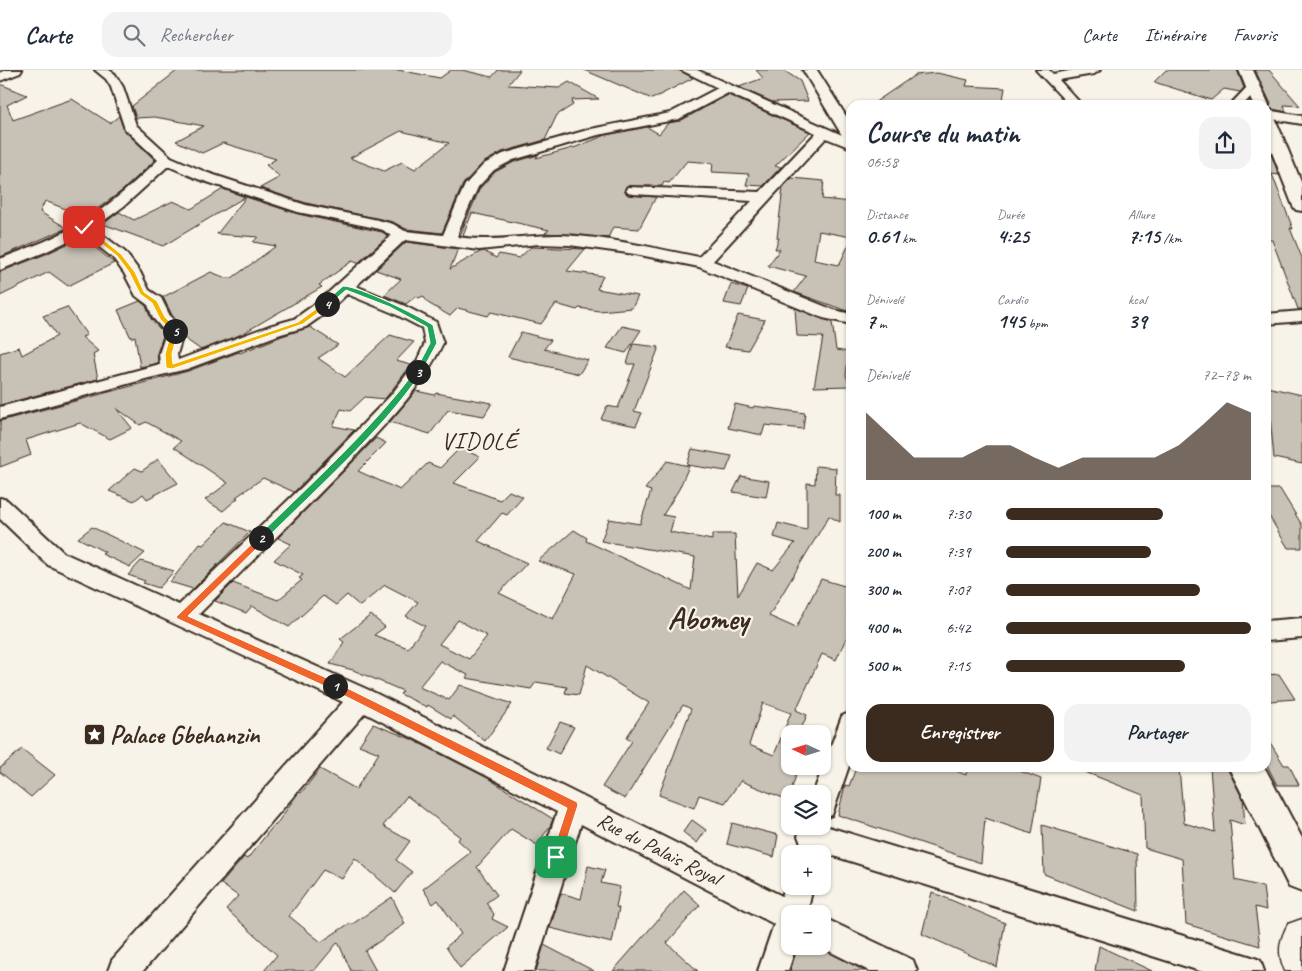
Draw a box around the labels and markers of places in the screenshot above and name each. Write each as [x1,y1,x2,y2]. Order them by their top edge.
pin [63,206,105,248]
pin: 4 [314,292,340,316]
pin: 5 [162,318,188,344]
pin: 3 [406,360,430,384]
pin: 2 [248,526,274,550]
pin: 1 [322,674,348,698]
place label: Palace Gbehanzin [110,719,261,751]
place icon: Palace Gbehanzin [82,722,106,746]
pin [535,836,577,878]

